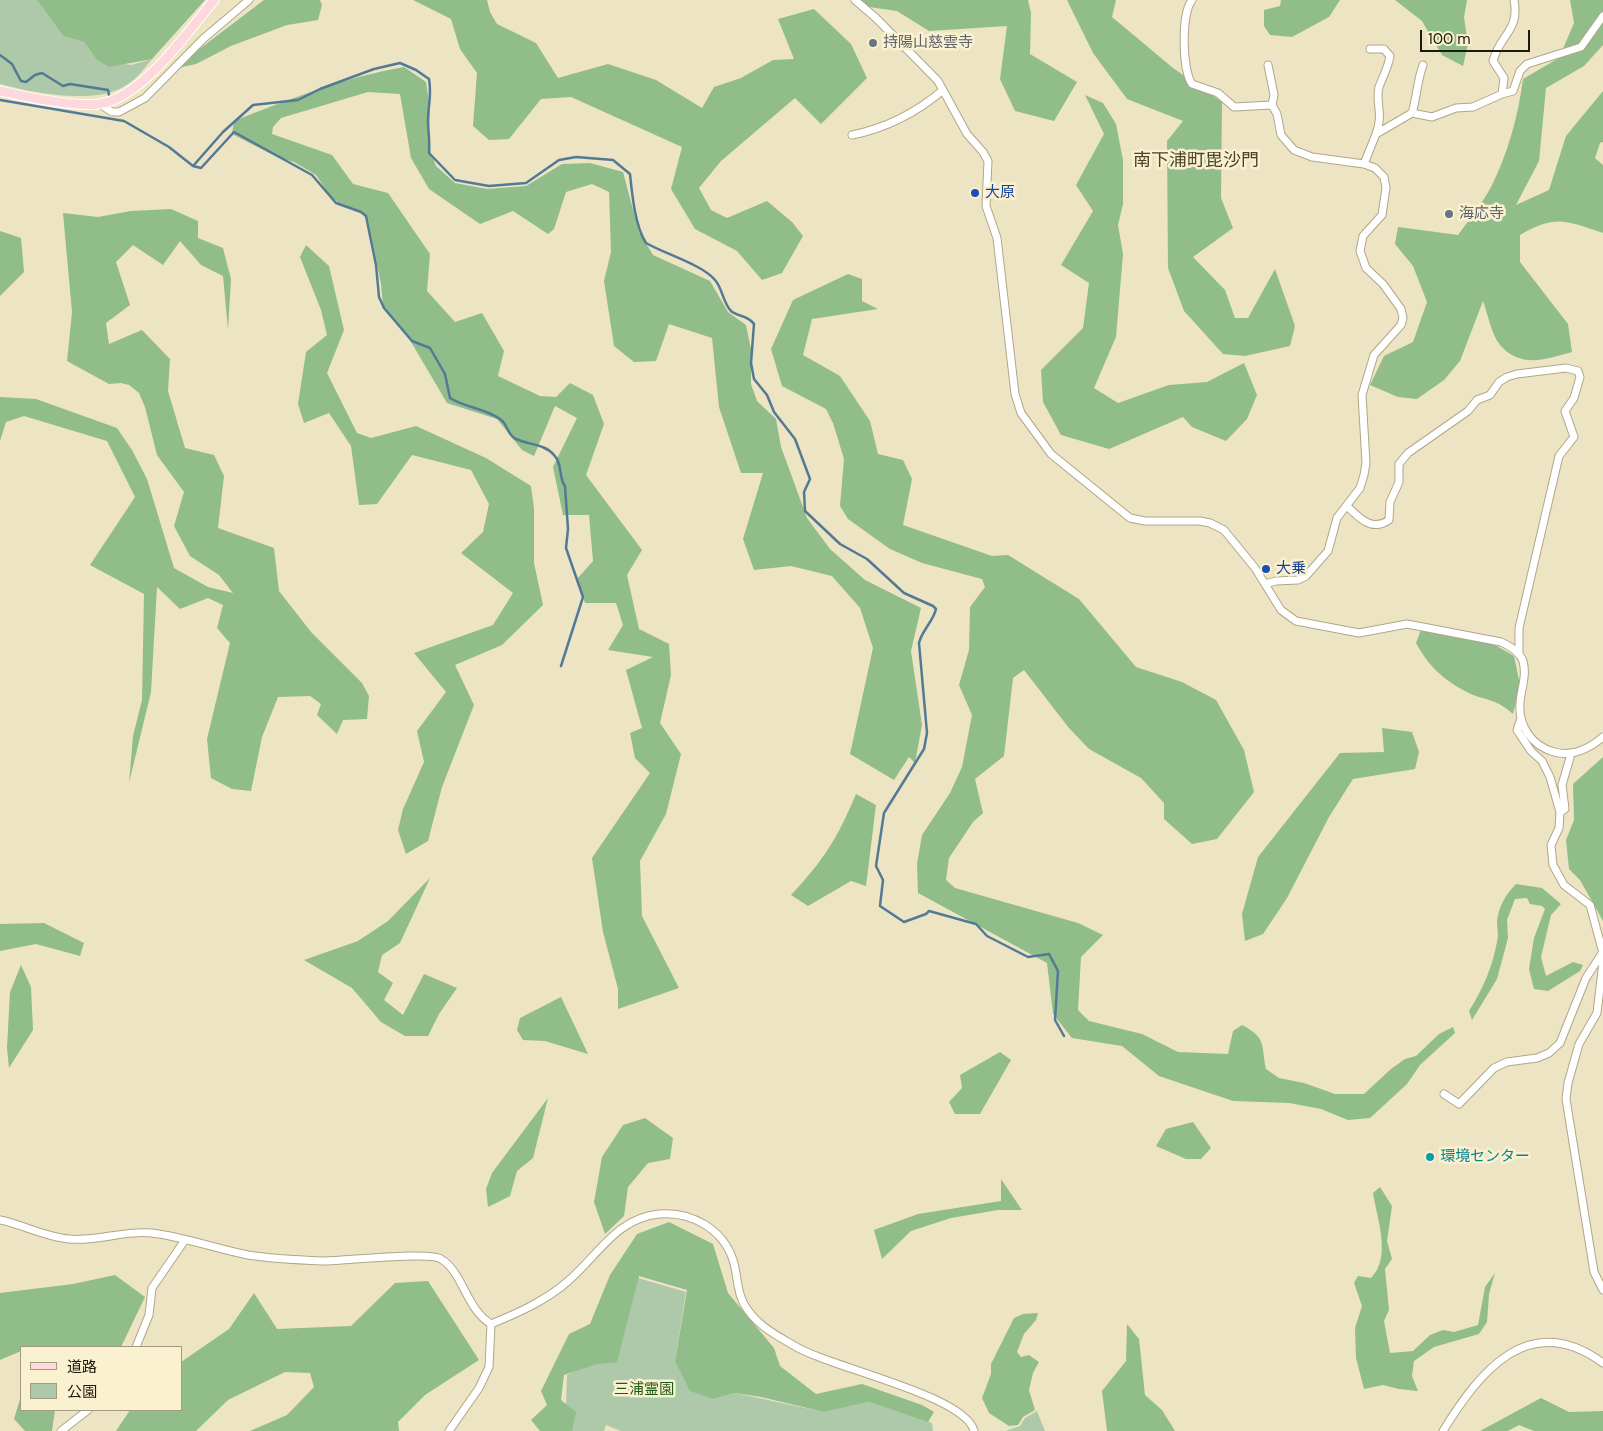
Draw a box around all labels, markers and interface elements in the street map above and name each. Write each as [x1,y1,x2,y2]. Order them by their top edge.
scale bar [1423,20,1533,52]
text: 100 m [1428,29,1471,49]
place label: 持陽山慈雲寺 [883,34,973,52]
marker: 持陽山慈雲寺 [867,37,879,49]
district label: 南下浦町毘沙門 [1133,150,1259,172]
place label: 大原 [985,184,1015,202]
marker: 大原 [969,187,981,199]
place label: 海応寺 [1459,205,1504,223]
marker: 海応寺 [1443,208,1455,220]
place label: 大乗 [1276,560,1306,578]
marker: 大乗 [1260,563,1272,575]
place label: 環境センター [1440,1148,1530,1166]
marker: 環境センター [1424,1151,1436,1163]
legend [20,1346,182,1411]
text: 道路 [67,1357,97,1377]
park label: 三浦霊園 [614,1381,674,1399]
text: 公園 [67,1382,97,1402]

